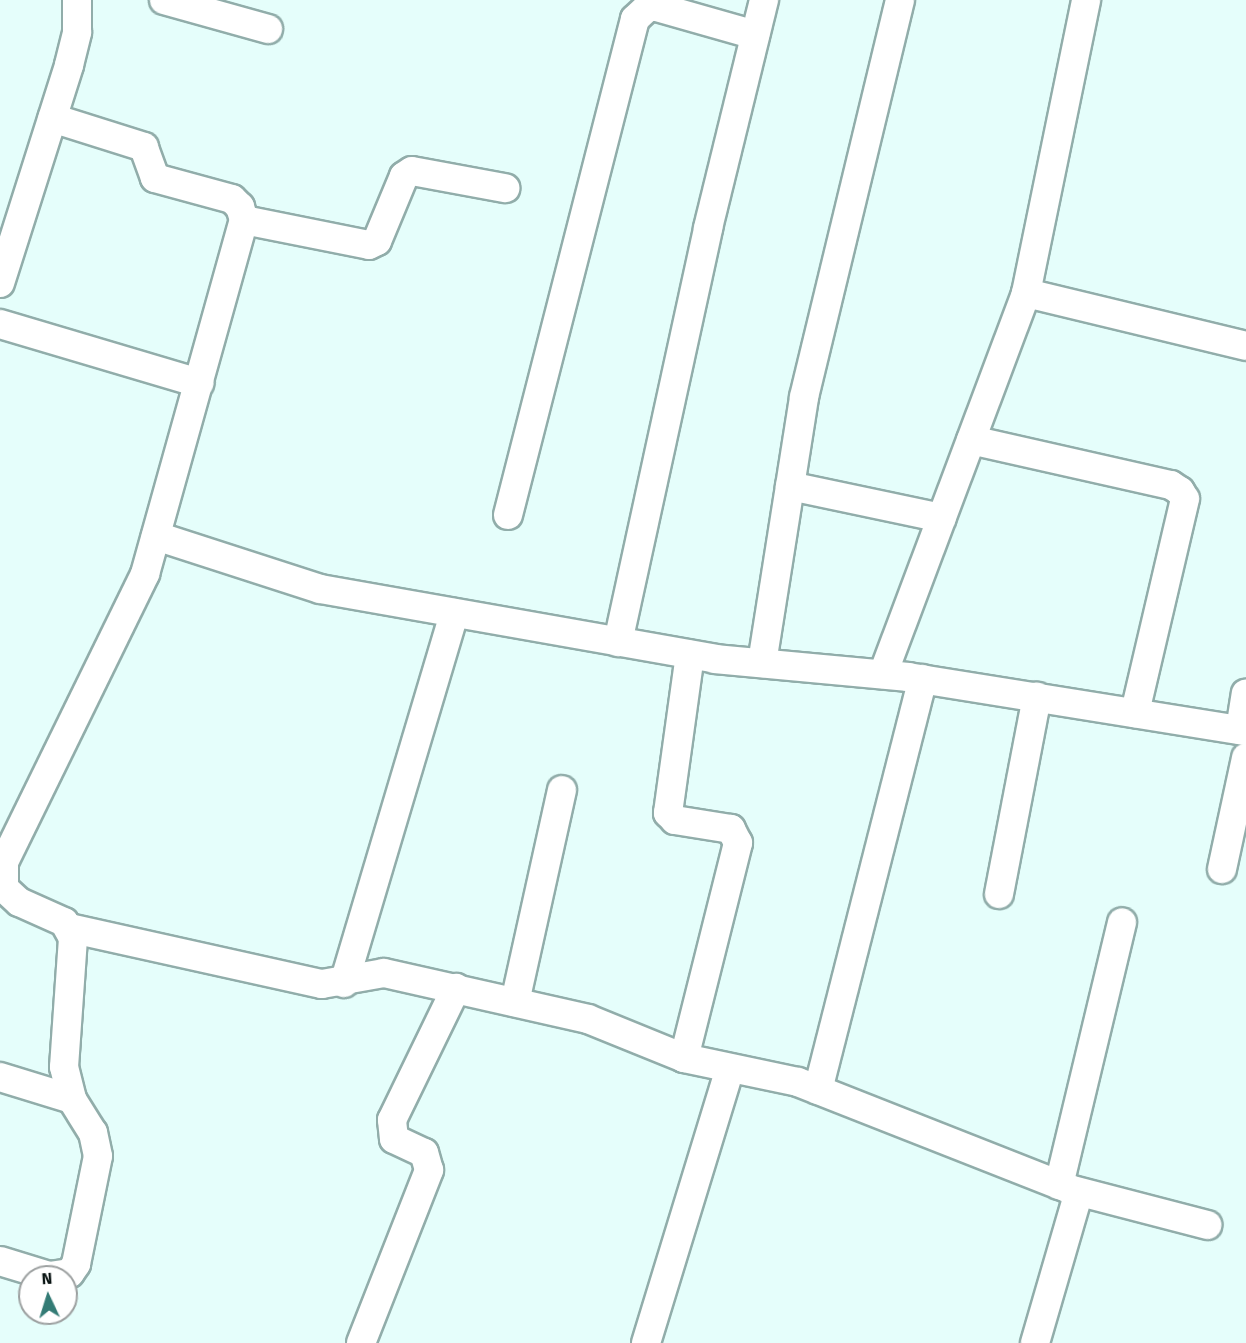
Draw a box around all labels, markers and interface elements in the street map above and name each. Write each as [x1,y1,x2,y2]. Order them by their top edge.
north arrow [18,1265,78,1325]
text: N [41,1269,53,1288]

